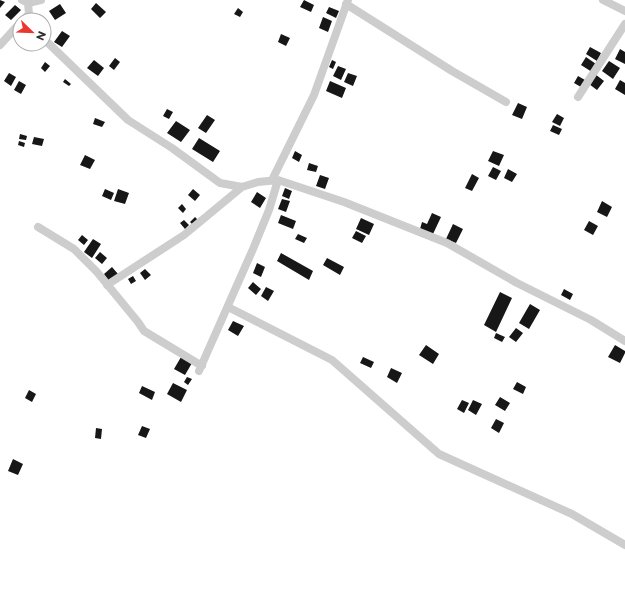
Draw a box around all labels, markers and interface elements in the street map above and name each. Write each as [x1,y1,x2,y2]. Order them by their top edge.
north arrow [12,12,52,52]
text: N [33,29,49,43]

